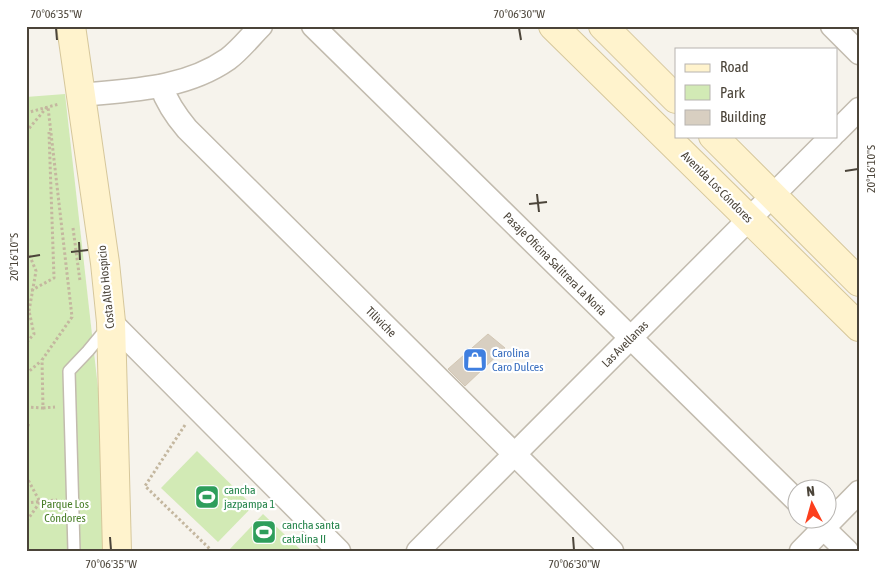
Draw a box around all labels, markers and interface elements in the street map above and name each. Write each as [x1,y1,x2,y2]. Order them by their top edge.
text: 70°06'35"W [30,7,82,21]
text: 70°06'30"W [493,7,545,21]
legend [675,48,838,138]
text: Road [720,58,749,75]
text: Park [720,84,745,101]
text: Building [720,108,766,125]
text: 20°16'10"S [864,145,878,193]
street label: Avenida Los Cóndores [678,148,756,226]
street label: Pasaje Oficina Salitrera La Noria [500,209,610,319]
text: 20°16'10"S [7,233,21,281]
street label: Costa Alto Hospicio [95,244,117,329]
street label: Tiliviche [363,304,399,340]
street label: Las Avellanas [599,318,651,370]
place label: Carolina Caro Dulces [492,346,544,374]
shop icon: Carolina Caro Dulces [462,347,488,373]
north arrow [788,480,838,530]
place label: cancha jazpampa 1 [223,483,275,511]
text: N [806,483,816,499]
sports icon: cancha jazpampa 1 [194,484,220,510]
park label: Parque Los Cóndores [41,497,89,525]
place label: cancha santa catalina II [282,518,340,546]
sports icon: cancha santa catalina II [251,519,277,545]
text: 70°06'35"W [85,557,137,571]
text: 70°06'30"W [548,557,600,571]

